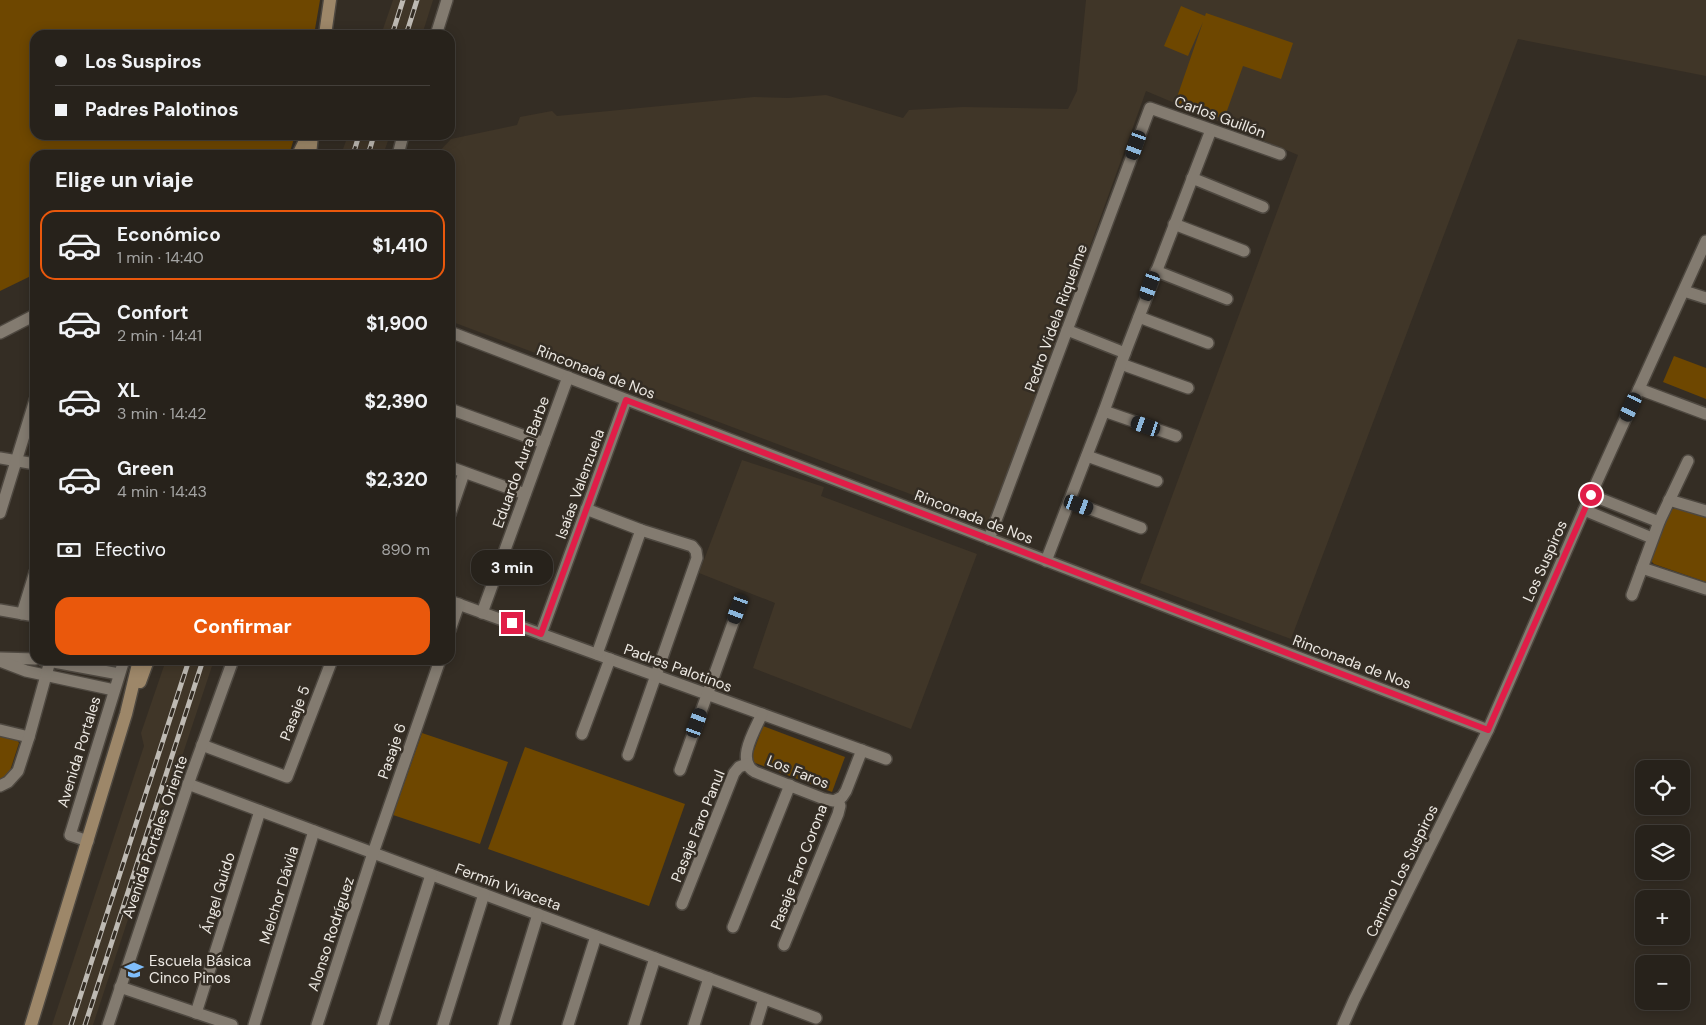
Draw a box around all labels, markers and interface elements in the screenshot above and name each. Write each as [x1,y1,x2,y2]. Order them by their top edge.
text: Los Suspiros [85,49,202,74]
street label: Carlos Guillón [1171,91,1269,143]
text: Padres Palotinos [85,97,239,122]
car [1123,128,1148,162]
text: Elige un viaje [55,165,194,194]
text: Económico [117,222,221,247]
icon: car [57,223,102,268]
text: $1,410 [372,233,428,258]
street label: Pedro Videla Riquelme [1020,241,1092,395]
text: 1 min · 14:40 [117,247,204,268]
car [1137,269,1162,303]
text: Confort [117,300,189,325]
icon: car [57,301,102,346]
text: $1,900 [366,311,428,336]
text: 2 min · 14:41 [117,325,202,346]
street label: Rinconada de Nos [534,340,658,404]
text: XL [117,378,140,403]
icon: car [57,379,102,424]
text: $2,390 [364,389,428,414]
car [1617,390,1644,424]
street label: Eduardo Aura Barbe [488,393,554,531]
text: 3 min · 14:42 [117,403,207,424]
car [1129,414,1162,438]
street label: Isaías Valenzuela [551,426,609,542]
text: Green [117,456,174,481]
icon: car [57,457,102,502]
text: $2,320 [365,467,428,492]
text: 4 min · 14:43 [117,481,207,502]
route start [1580,484,1602,506]
street label: Rinconada de Nos [912,485,1036,549]
car [1062,493,1095,517]
street label: Los Suspiros [1518,517,1572,605]
icon: cash [55,536,83,564]
text: Efectivo [95,537,166,562]
text: 890 m [381,539,430,560]
callout: 3 min [471,550,553,586]
text: 3 min [491,557,533,578]
car [725,592,750,626]
button: Confirmar [55,597,430,655]
route end [501,612,523,634]
street label: Rinconada de Nos [1290,630,1414,694]
street label: Padres Palotinos [621,639,735,697]
street label: Pasaje 5 [275,683,315,743]
street label: Avenida Portales [53,694,105,810]
car [684,706,709,740]
street label: Pasaje 6 [373,720,411,782]
street label: Los Faros [764,750,832,794]
street label: Avenida Portales Oriente [118,753,192,921]
map controls [1635,760,1690,1010]
button: locate [1635,760,1690,815]
street label: Pasaje Faro Panul [666,767,730,885]
street label: Pasaje Faro Corona [766,801,832,933]
street label: Camino Los Suspiros [1361,802,1443,940]
button: layers [1635,825,1690,880]
street label: Melchor Dávila [255,844,303,946]
street label: Ángel Guido [196,850,240,936]
street label: Fermín Vivaceta [452,859,564,915]
street label: Alonso Rodríguez [303,874,359,994]
button: + [1635,890,1690,945]
place label: Escuela Básica Cinco Pinos [149,951,251,988]
button: − [1635,955,1690,1010]
school or university icon: Escuela Básica Cinco Pinos [123,959,145,981]

